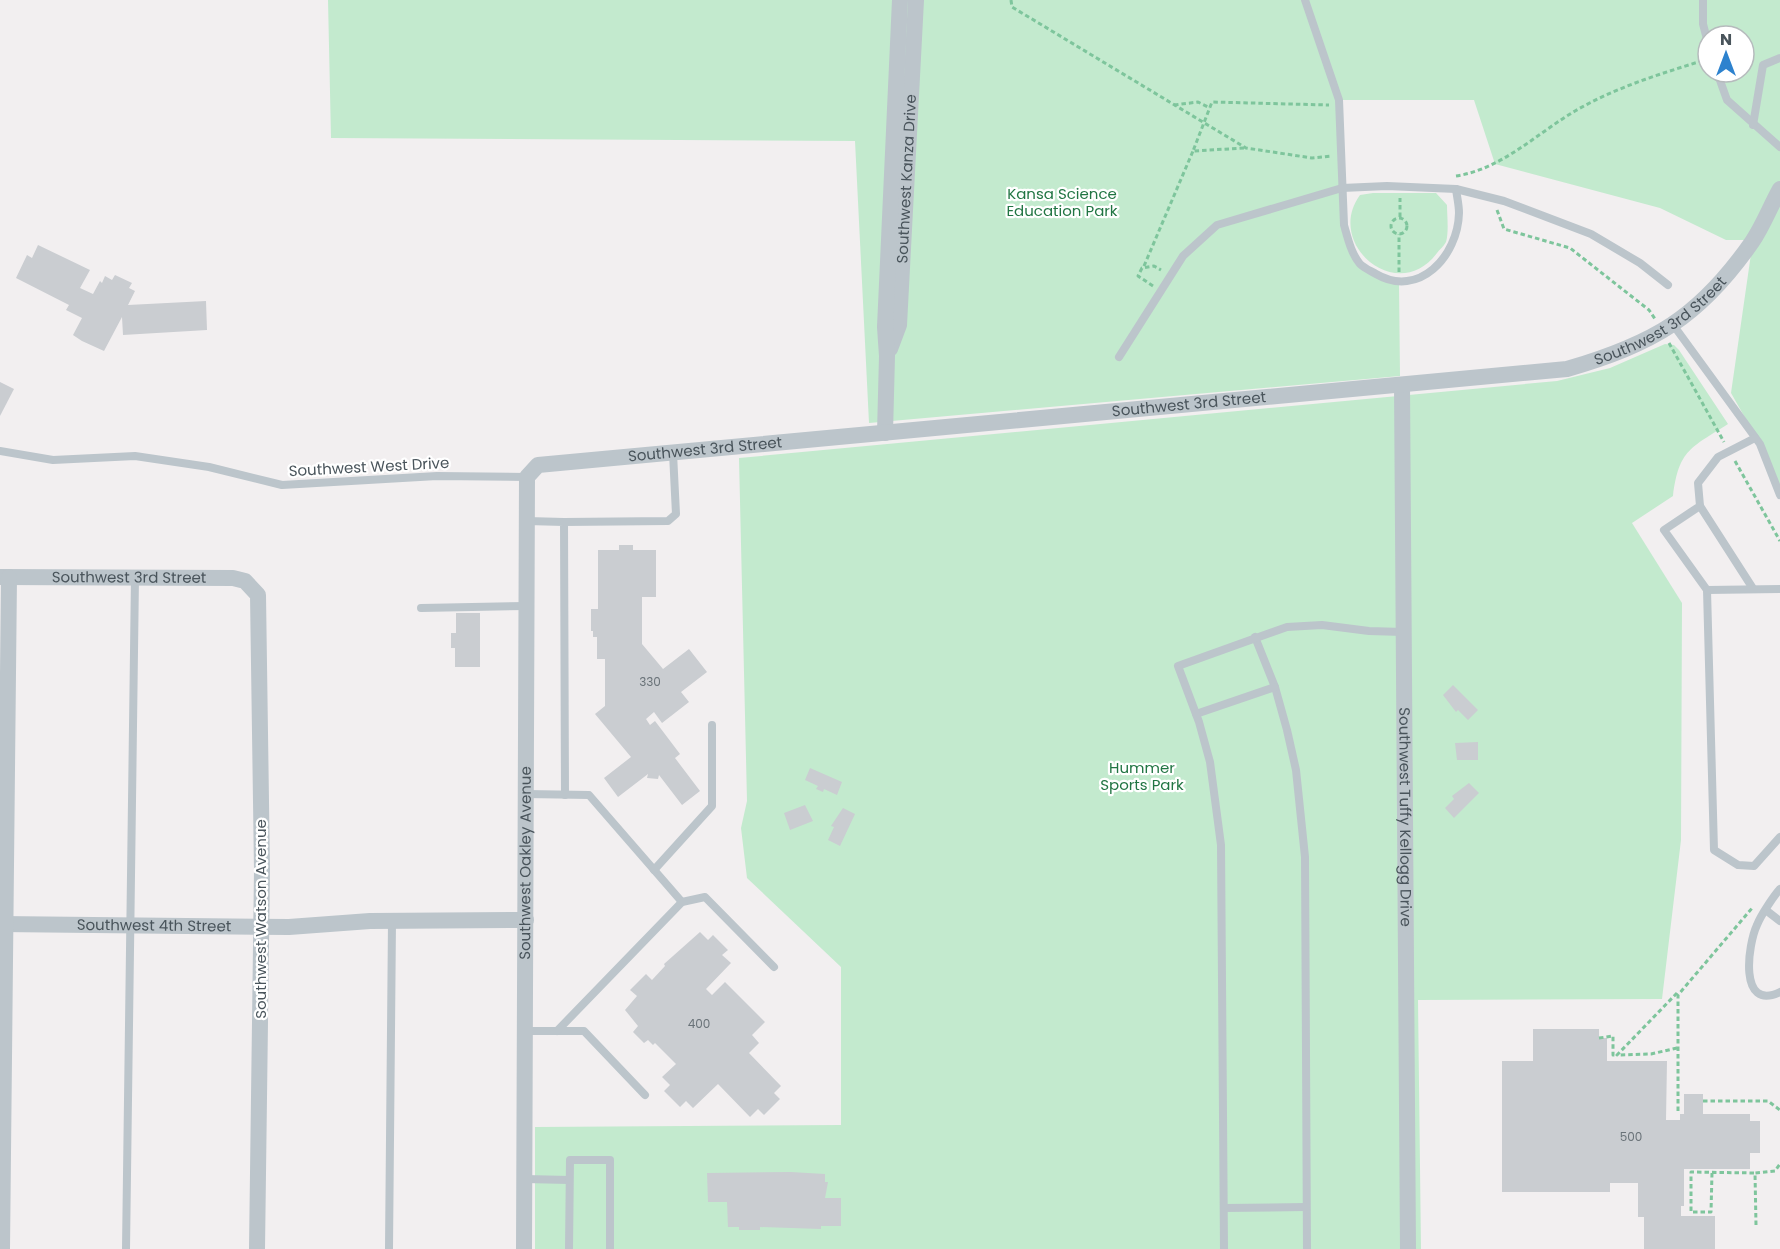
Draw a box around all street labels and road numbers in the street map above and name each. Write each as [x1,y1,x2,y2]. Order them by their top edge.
street label: Southwest Kanza Drive [891,94,921,264]
street label: Southwest 3rd Street [1591,271,1731,370]
street label: Southwest 3rd Street [1111,386,1267,421]
street label: Southwest 3rd Street [627,431,783,467]
street label: Southwest West Drive [288,452,450,481]
street label: Southwest 3rd Street [52,566,206,588]
street label: Southwest Tuffy Kellogg Drive [1394,707,1417,927]
street label: Southwest Oakley Avenue [514,766,536,960]
street label: Southwest Watson Avenue [250,819,271,1019]
street label: Southwest 4th Street [77,914,231,936]

